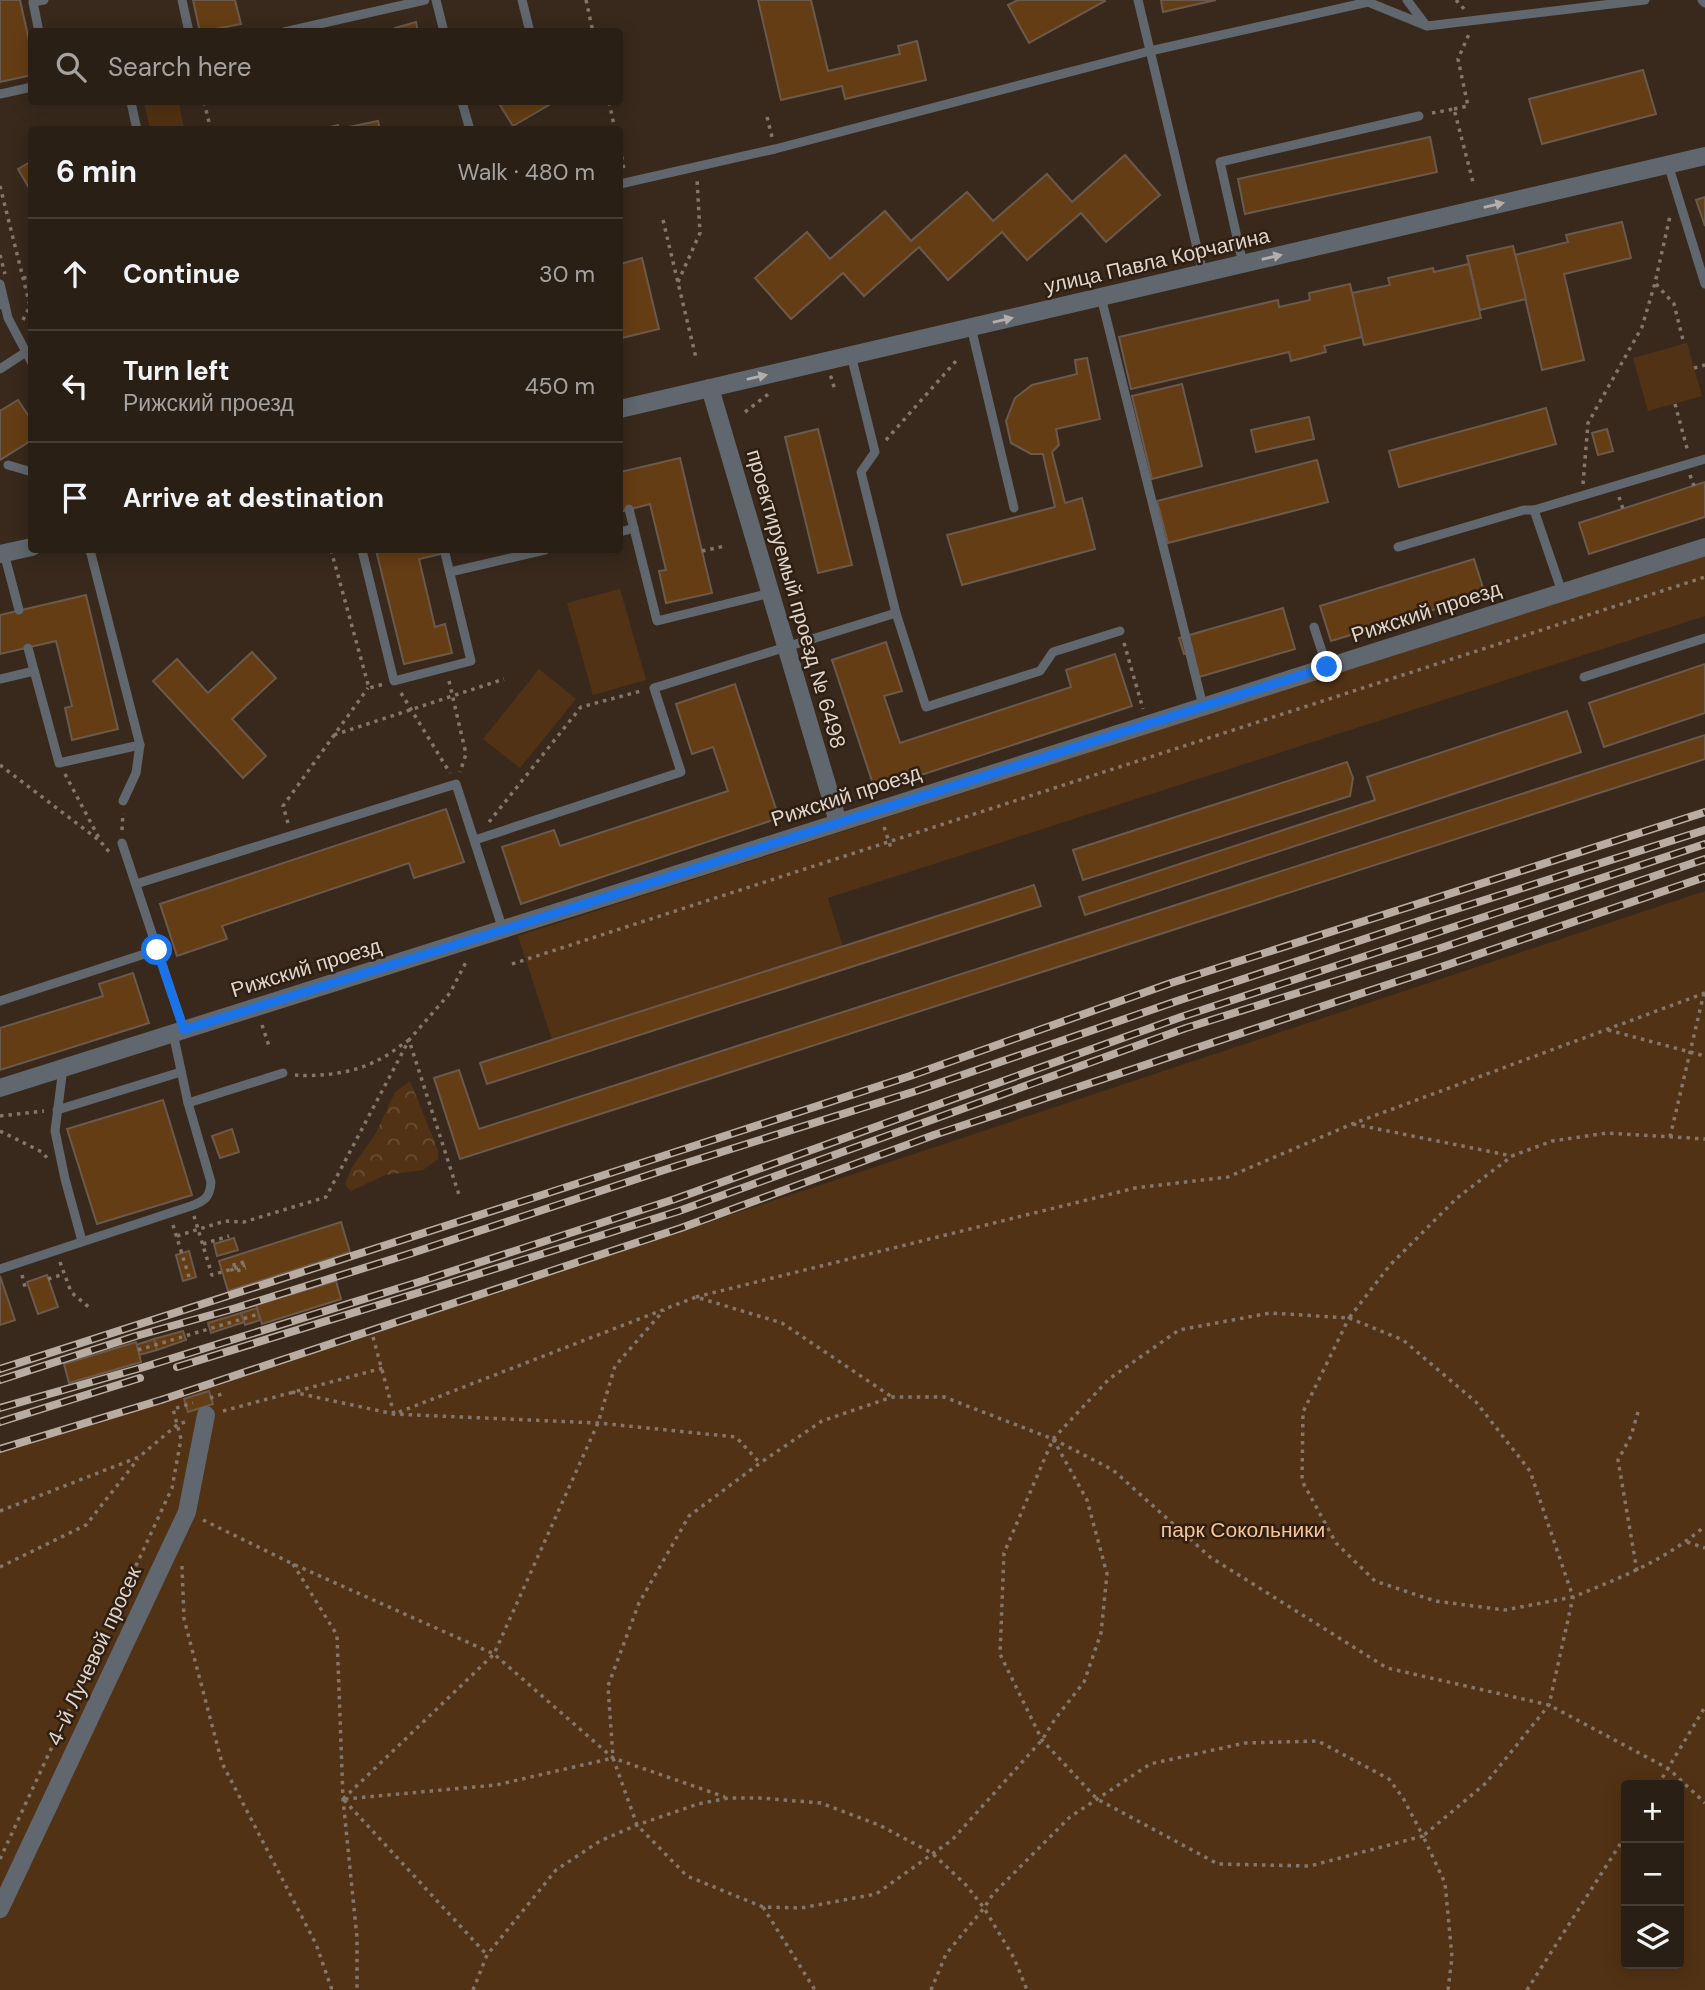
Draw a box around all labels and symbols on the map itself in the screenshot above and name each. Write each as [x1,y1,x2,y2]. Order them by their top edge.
one-way arrow [1483,199,1505,210]
street label: улица Павла Корчагина [1041,221,1273,301]
one-way arrow [1261,252,1283,263]
one-way arrow [992,314,1014,325]
one-way arrow [747,371,769,382]
street label: проектируемый проезд № 6498 [740,446,852,752]
street label: Рижский проезд [1348,575,1504,649]
route end [1311,651,1342,682]
street label: Рижский проезд [768,759,924,833]
street label: Рижский проезд [227,932,385,1004]
route start [141,934,172,965]
park label: парк Сокольники [1161,1516,1325,1544]
street label: 4-й Лучевой просек [40,1561,148,1750]

